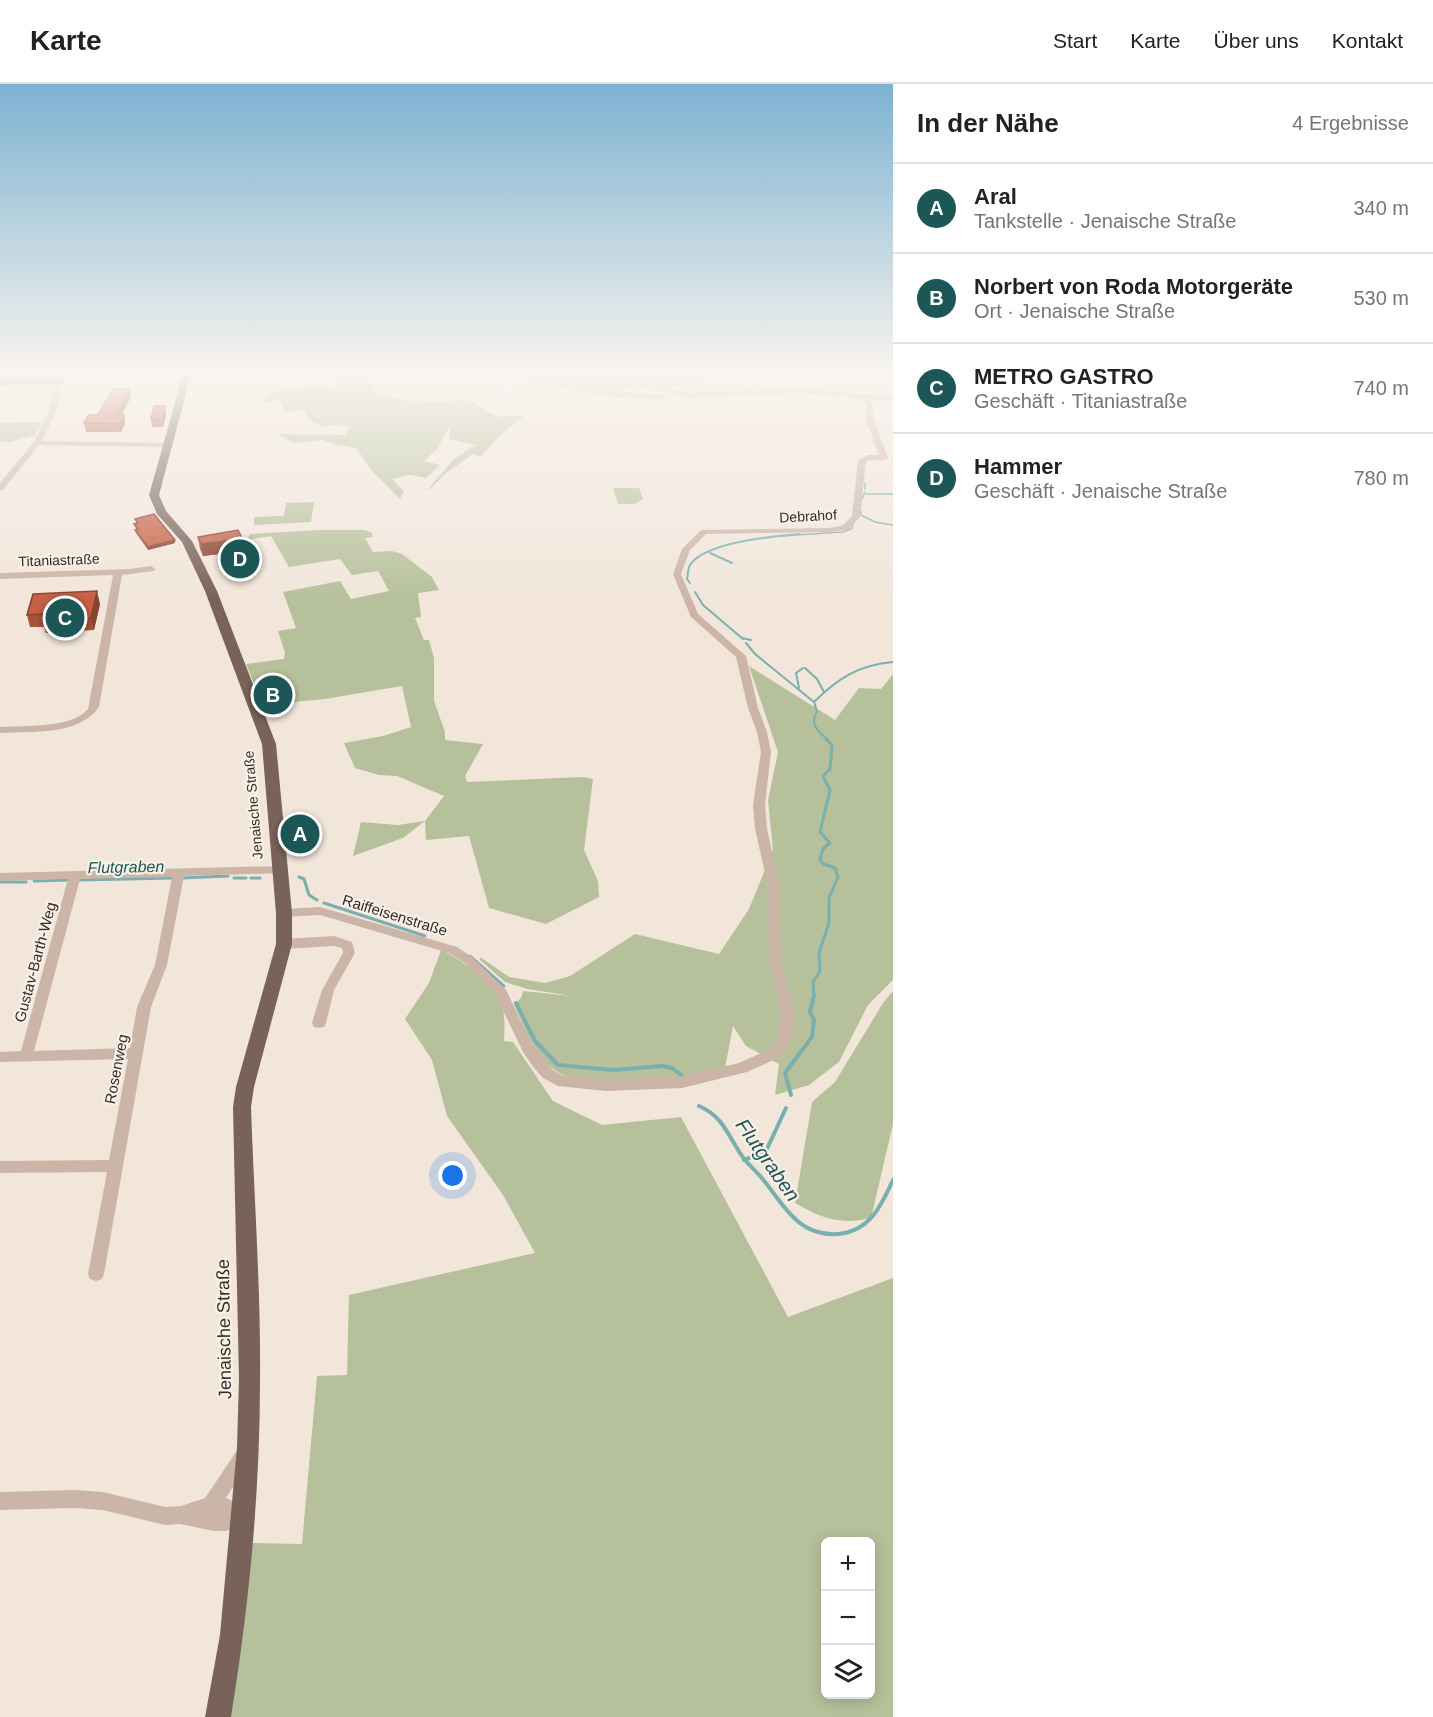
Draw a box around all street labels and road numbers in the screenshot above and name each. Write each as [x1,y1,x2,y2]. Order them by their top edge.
street label: Debrahof [779,506,837,525]
street label: Titaniastraße [18,551,100,569]
street label: Jenaische Straße [240,750,266,860]
street label: Raiffeisenstraße [340,891,450,939]
street label: Gustav-Barth-Weg [11,900,59,1024]
street label: Rosenweg [101,1033,131,1105]
street label: Jenaische Straße [213,1259,235,1399]

